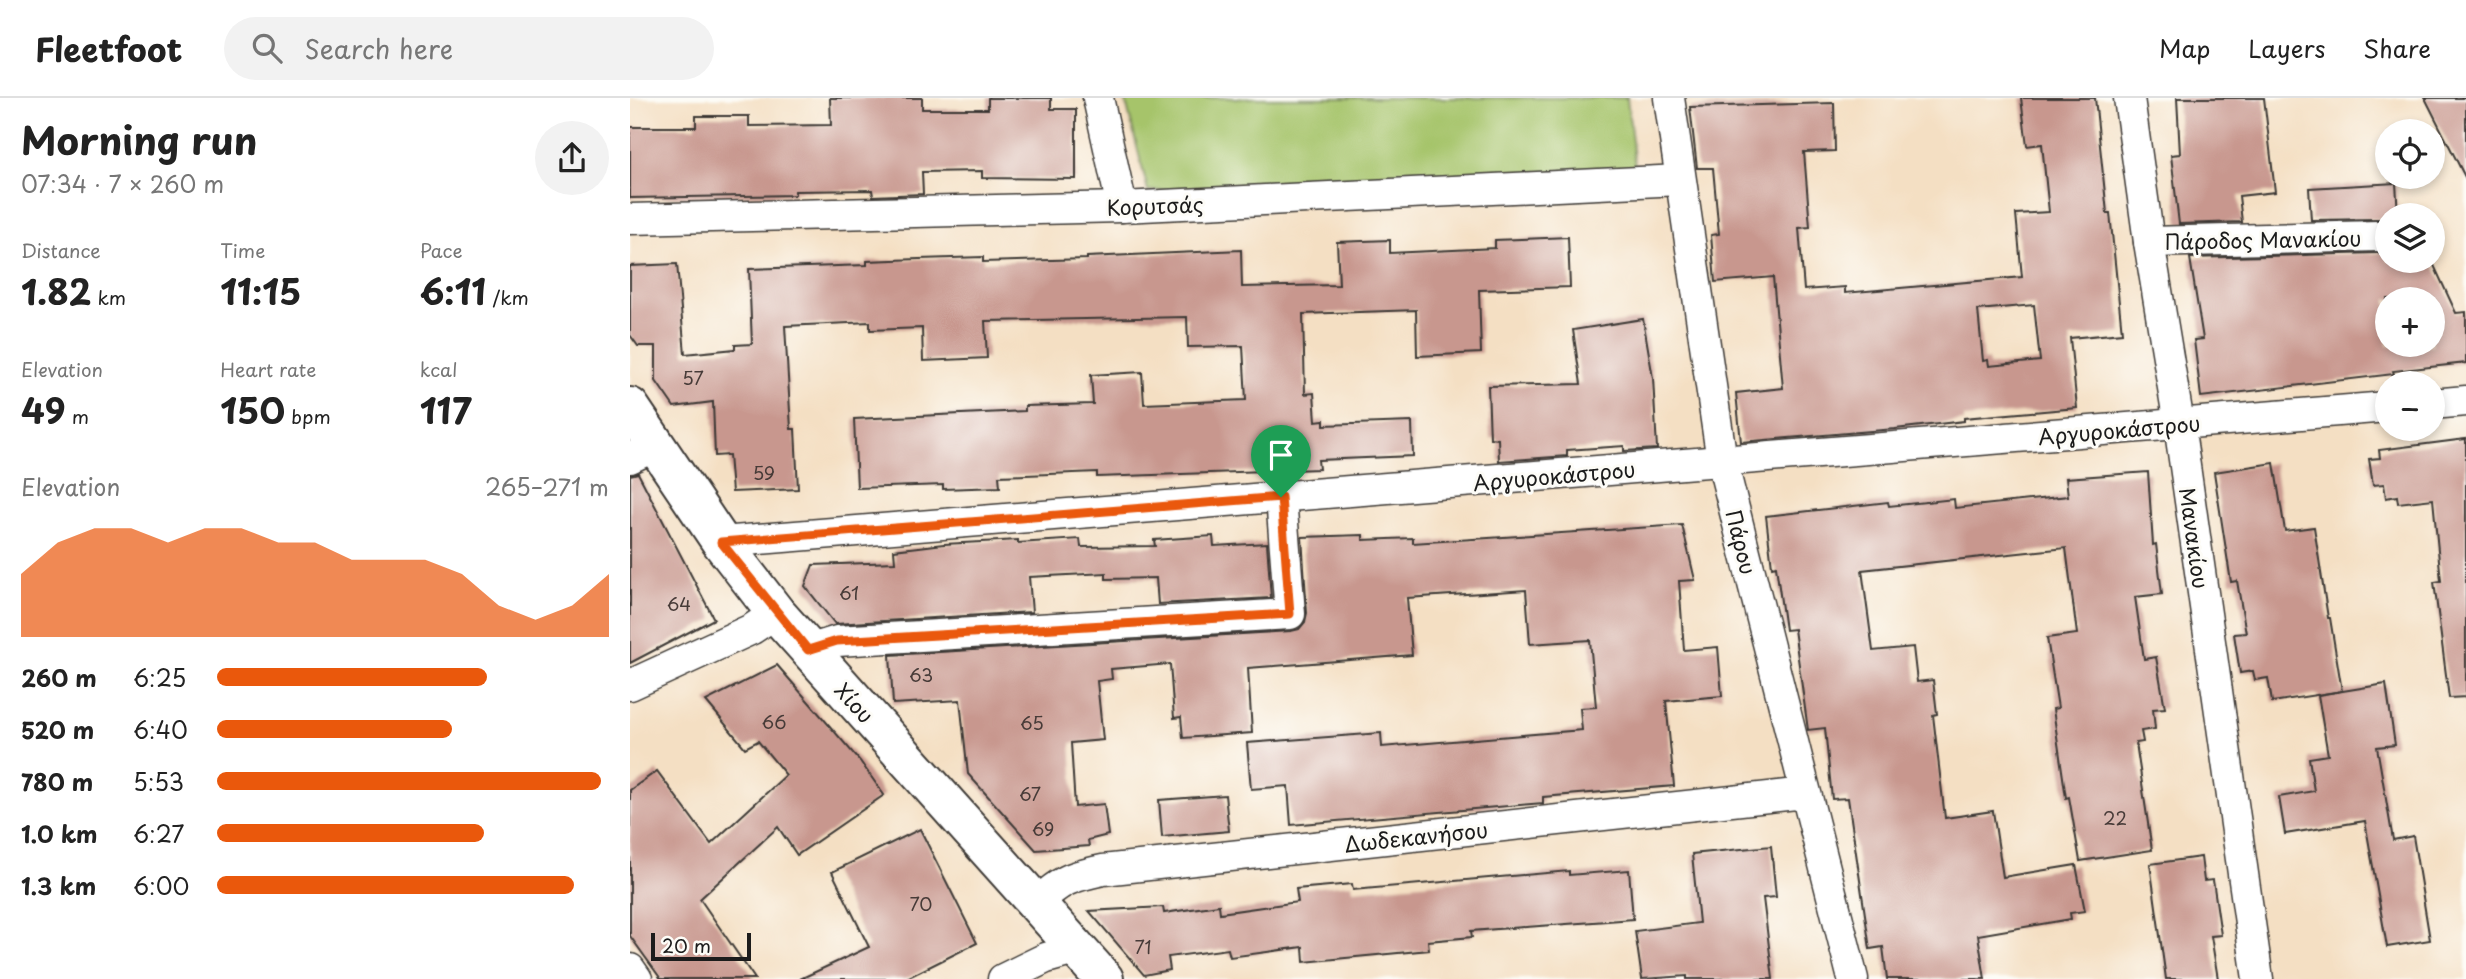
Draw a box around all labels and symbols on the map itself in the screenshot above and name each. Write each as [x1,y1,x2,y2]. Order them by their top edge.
street label: Κορυτσάς [1106,187,1204,223]
street label: Πάροδος Μανακίου [2164,221,2362,257]
house number: 57 [682,364,704,391]
street label: Αργυροκάστρου [2037,406,2201,452]
pin [1251,425,1311,497]
street label: Αργυροκάστρου [1472,452,1636,498]
house number: 59 [753,459,775,486]
street label: Μανακίου [2172,485,2218,591]
street label: Πάρου [1719,506,1765,578]
house number: 61 [839,579,859,606]
house number: 64 [667,590,691,617]
house number: 63 [909,661,933,688]
street label: Χίου [828,674,882,730]
house number: 66 [762,708,786,735]
house number: 65 [1020,709,1044,736]
house number: 67 [1019,780,1041,807]
house number: 22 [2103,804,2127,831]
street label: Δωδεκανήσου [1343,813,1489,859]
house number: 69 [1032,815,1054,842]
house number: 70 [910,890,932,917]
scale bar [651,930,751,962]
house number: 71 [1135,933,1151,960]

